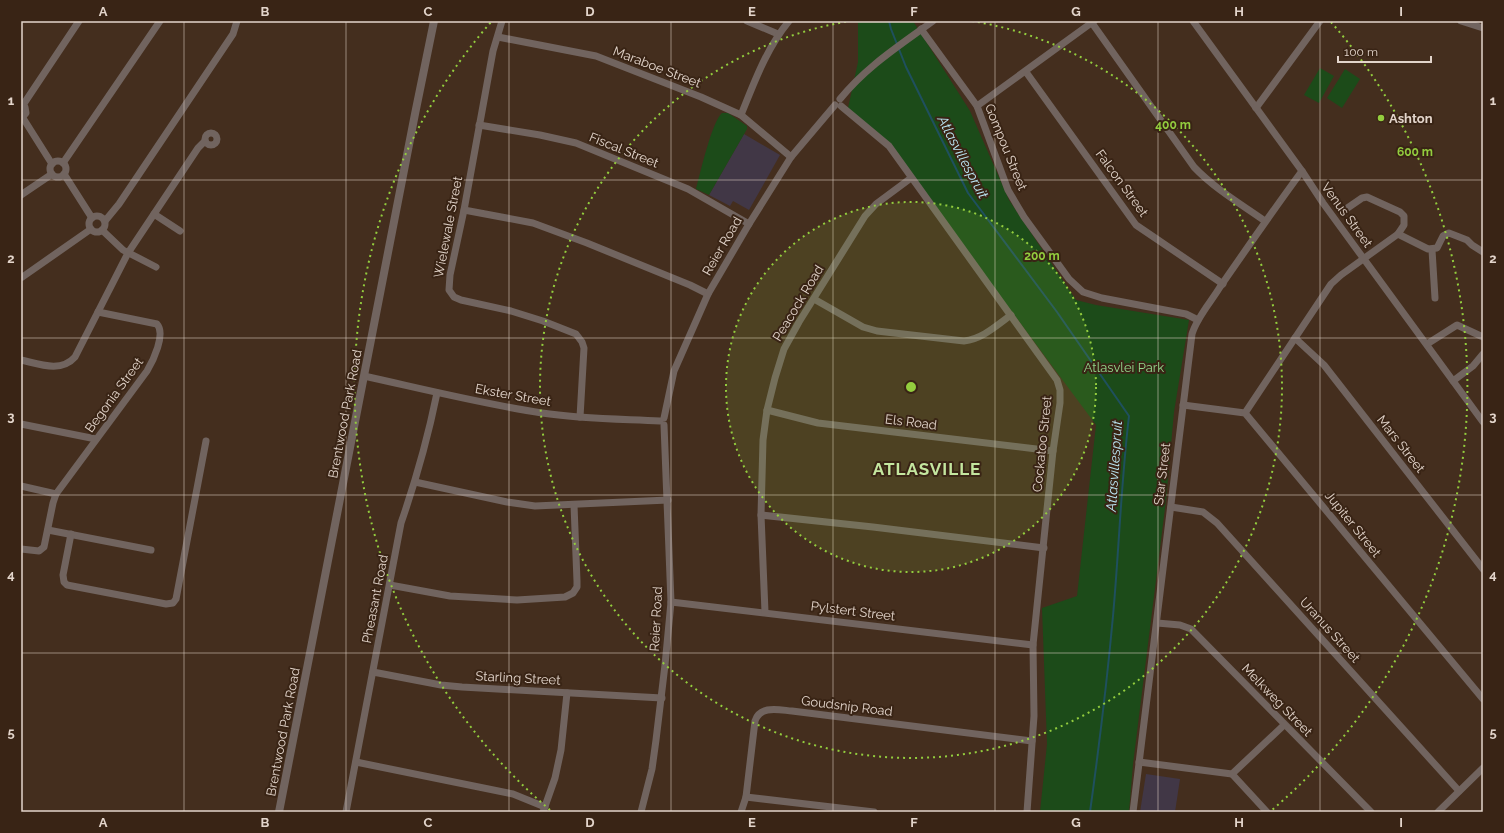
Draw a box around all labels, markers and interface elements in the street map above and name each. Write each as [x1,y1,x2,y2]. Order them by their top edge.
text: A [99,4,108,19]
text: B [261,4,270,19]
text: C [424,4,433,19]
text: D [585,4,595,19]
text: E [748,4,756,19]
text: F [910,4,918,19]
text: G [1071,4,1081,19]
text: H [1234,4,1244,19]
text: I [1399,4,1403,19]
scale bar [1338,38,1431,64]
street label: Maraboe Street [611,43,704,91]
text: 100 m [1344,45,1378,59]
text: 1 [8,93,15,108]
text: 1 [1490,93,1497,108]
street label: Gompou Street [982,102,1030,193]
place label: Ashton [1389,111,1433,126]
water label: Atlasvillespruit [934,112,992,202]
marker: Ashton [1376,113,1386,123]
text: 400 m [1155,118,1191,132]
street label: Fiscal Street [587,129,661,171]
text: 600 m [1397,145,1433,159]
street label: Falcon Street [1093,147,1152,220]
street label: Wielewale Street [431,174,465,279]
street label: Venus Street [1318,180,1376,251]
street label: Reier Road [699,214,745,278]
text: 200 m [1024,249,1060,263]
text: 2 [7,251,15,266]
text: 2 [1489,251,1497,266]
street label: Peacock Road [769,262,827,344]
street label: Brentwood Park Road [325,348,365,480]
street label: Begonia Street [82,354,147,435]
park label: Atlasvlei Park [1084,360,1164,375]
centre of rings [904,380,918,394]
street label: Ekster Street [474,381,553,409]
street label: Cockatoo Street [1029,394,1055,493]
text: 3 [7,409,15,424]
text: 3 [1489,409,1497,424]
street label: Els Road [884,411,938,433]
street label: Mars Street [1374,412,1428,476]
water label: Atlasvillespruit [1103,419,1125,513]
street label: Star Street [1151,441,1173,506]
district label: ATLASVILLE [873,459,981,479]
street label: Jupiter Street [1322,488,1384,560]
street label: Pheasant Road [359,553,391,645]
text: 4 [7,567,15,582]
text: 4 [1489,567,1497,582]
street label: Reier Road [647,586,665,652]
street label: Uranus Street [1297,594,1364,666]
street label: Pylstert Street [810,598,897,624]
street label: Melkweg Street [1239,661,1316,740]
street label: Brentwood Park Road [263,666,303,798]
street label: Starling Street [475,668,562,688]
street label: Goudsnip Road [800,693,894,719]
text: 5 [7,725,15,740]
text: 5 [1489,725,1497,740]
text: A [99,815,108,830]
text: B [261,815,270,830]
text: C [424,815,433,830]
text: D [585,815,595,830]
text: E [748,815,756,830]
text: F [910,815,918,830]
text: G [1071,815,1081,830]
text: H [1234,815,1244,830]
text: I [1399,815,1403,830]

